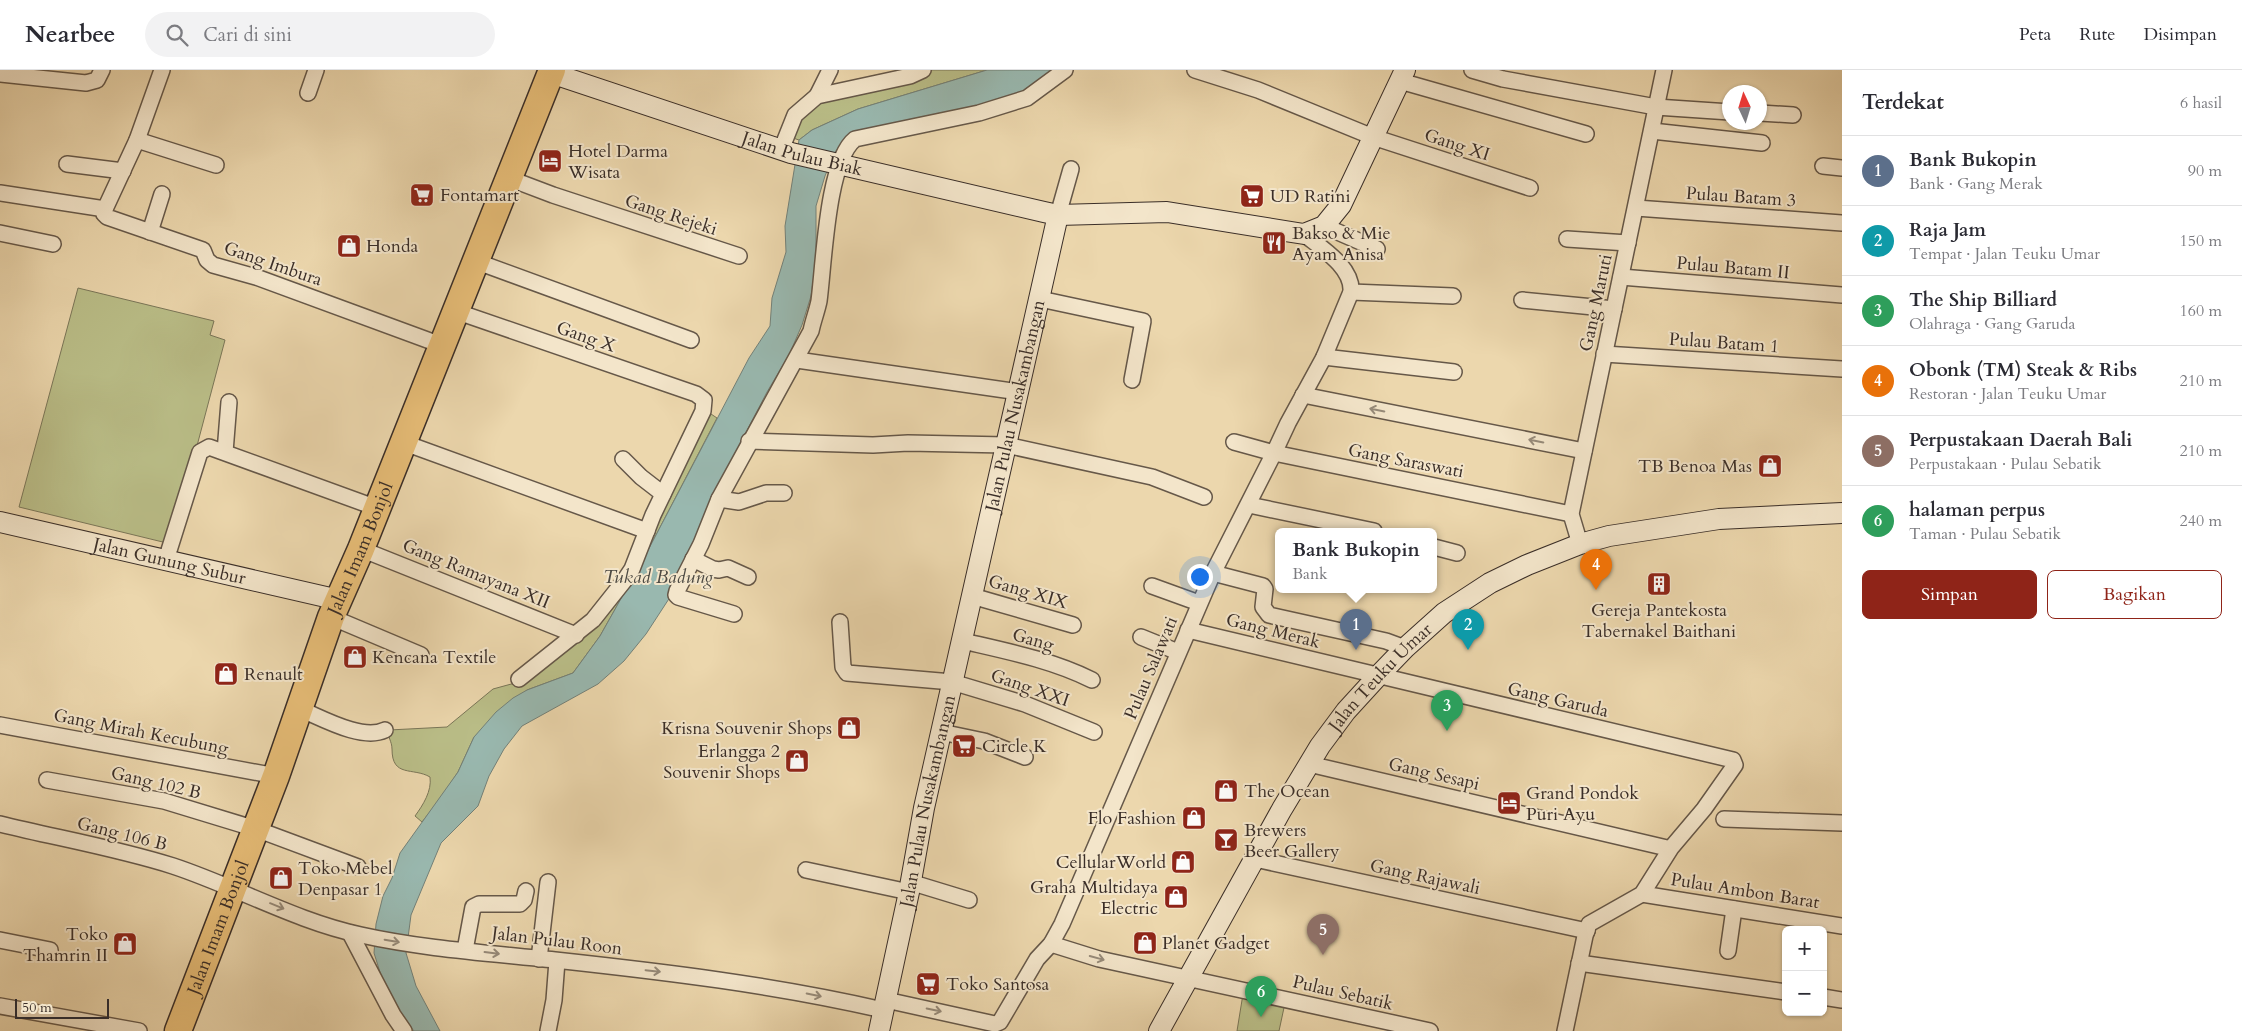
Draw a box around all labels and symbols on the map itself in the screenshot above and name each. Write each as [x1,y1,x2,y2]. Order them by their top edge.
north arrow [1722,85,1767,130]
street label: Gang XI [1421,123,1493,167]
street label: Jalan Pulau Biak [736,124,865,182]
place label: Hotel Darma Wisata [567,139,668,185]
hotel icon: Hotel Darma Wisata [537,148,563,174]
street label: Pulau Batam 3 [1685,181,1797,213]
supermarket icon: Fontamart [409,182,435,208]
place label: Fontamart [440,183,519,208]
supermarket icon: UD Ratini [1239,183,1265,209]
place label: UD Ratini [1270,184,1350,209]
street label: Gang Rejeki [622,188,720,242]
place label: Bakso & Mie Ayam Anisa [1292,221,1391,267]
restaurant icon: Bakso & Mie Ayam Anisa [1261,230,1287,256]
shop icon: Honda [336,233,362,259]
place label: Honda [366,234,419,259]
street label: Gang Imbura [221,236,326,293]
street label: Pulau Batam II [1675,251,1791,285]
street label: Gang Maruti [1573,252,1619,354]
street label: Jalan Pulau Nusakambangan [978,297,1051,517]
street label: Gang X [553,315,620,359]
street label: Pulau Batam 1 [1668,327,1780,359]
one-way arrow [1369,404,1385,414]
one-way arrow [1529,436,1545,446]
street label: Gang Saraswati [1346,438,1466,484]
shop icon: TB Benoa Mas [1757,453,1783,479]
place label: TB Benoa Mas [1638,454,1752,479]
street label: Jalan Imam Bonjol [320,478,399,622]
street label: Jalan Gunung Subur [88,531,249,591]
street label: Gang Ramayana XII [399,533,553,615]
pin: 4 [1580,549,1612,590]
water label: Tukad Badung [603,564,714,590]
your location [1187,564,1213,590]
street label: Gang XIX [985,569,1071,615]
building icon: Gereja Pantekosta Tabernakel Baithani [1646,571,1672,597]
place label: Gereja Pantekosta Tabernakel Baithani [1582,598,1736,644]
street label: Gang Merak [1223,607,1323,655]
pin: 1 [1340,609,1372,650]
pin: 2 [1452,609,1484,650]
street label: Pulau Salawati [1118,613,1184,723]
street label: Jalan Teuku Umar [1321,617,1438,739]
street label: Gang [1009,622,1058,658]
shop icon: Kencana Textile [342,644,368,670]
place label: Kencana Textile [372,645,496,670]
shop icon: Renault [213,661,239,687]
place label: Renault [244,662,303,687]
street label: Gang XXI [987,663,1073,713]
street label: Gang Garuda [1505,676,1611,724]
pin: 3 [1431,690,1463,731]
street label: Jalan Pulau Nusakambangan [893,692,962,913]
street label: Gang Mirah Kecubung [51,703,232,761]
shop icon: Krisna Souvenir Shops [836,715,862,741]
place label: Krisna Souvenir Shops [661,716,832,741]
supermarket icon: Circle K [951,733,977,759]
place label: Circle K [982,734,1047,759]
place label: Erlangga 2 Souvenir Shops [663,739,780,785]
shop icon: Erlangga 2 Souvenir Shops [784,748,810,774]
street label: Gang Sesapi [1386,751,1482,797]
street label: Gang 102 B [108,760,204,806]
shop icon: The Ocean [1213,778,1239,804]
place label: The Ocean [1244,779,1331,804]
place label: Grand Pondok Puri Ayu [1526,781,1639,827]
hotel icon: Grand Pondok Puri Ayu [1496,790,1522,816]
shop icon: Flo Fashion [1181,805,1207,831]
place label: Flo Fashion [1088,806,1177,831]
street label: Gang 106 B [74,811,170,857]
place label: Brewers Beer Gallery [1244,818,1340,864]
bar icon: Brewers Beer Gallery [1213,827,1239,853]
shop icon: CellularWorld [1170,849,1196,875]
place label: CellularWorld [1056,850,1166,875]
street label: Gang Rajawali [1368,853,1482,901]
street label: Jalan Imam Bonjol [180,856,255,1001]
place label: Toko Mebel Denpasar 1 [298,856,393,902]
shop icon: Toko Mebel Denpasar 1 [268,865,294,891]
street label: Pulau Ambon Barat [1669,867,1821,915]
place label: Graha Multidaya Electric [1030,875,1158,921]
shop icon: Graha Multidaya Electric [1163,884,1189,910]
one-way arrow [269,902,284,911]
pin: 5 [1307,914,1339,955]
street label: Jalan Pulau Roon [487,920,624,961]
place label: Toko Thamrin II [23,922,108,968]
shop icon: Planet Gadget [1132,930,1158,956]
shop icon: Toko Thamrin II [112,931,138,957]
place label: Planet Gadget [1162,931,1270,956]
one-way arrow [384,937,400,946]
one-way arrow [483,948,499,958]
one-way arrow [1089,954,1105,963]
one-way arrow [645,966,661,976]
street label: Pulau Sebatik [1290,969,1396,1017]
supermarket icon: Toko Santosa [915,971,941,997]
place label: Toko Santosa [946,972,1050,997]
pin: 6 [1245,976,1277,1017]
one-way arrow [805,991,821,1000]
scale bar [15,996,109,1019]
one-way arrow [925,1006,941,1015]

